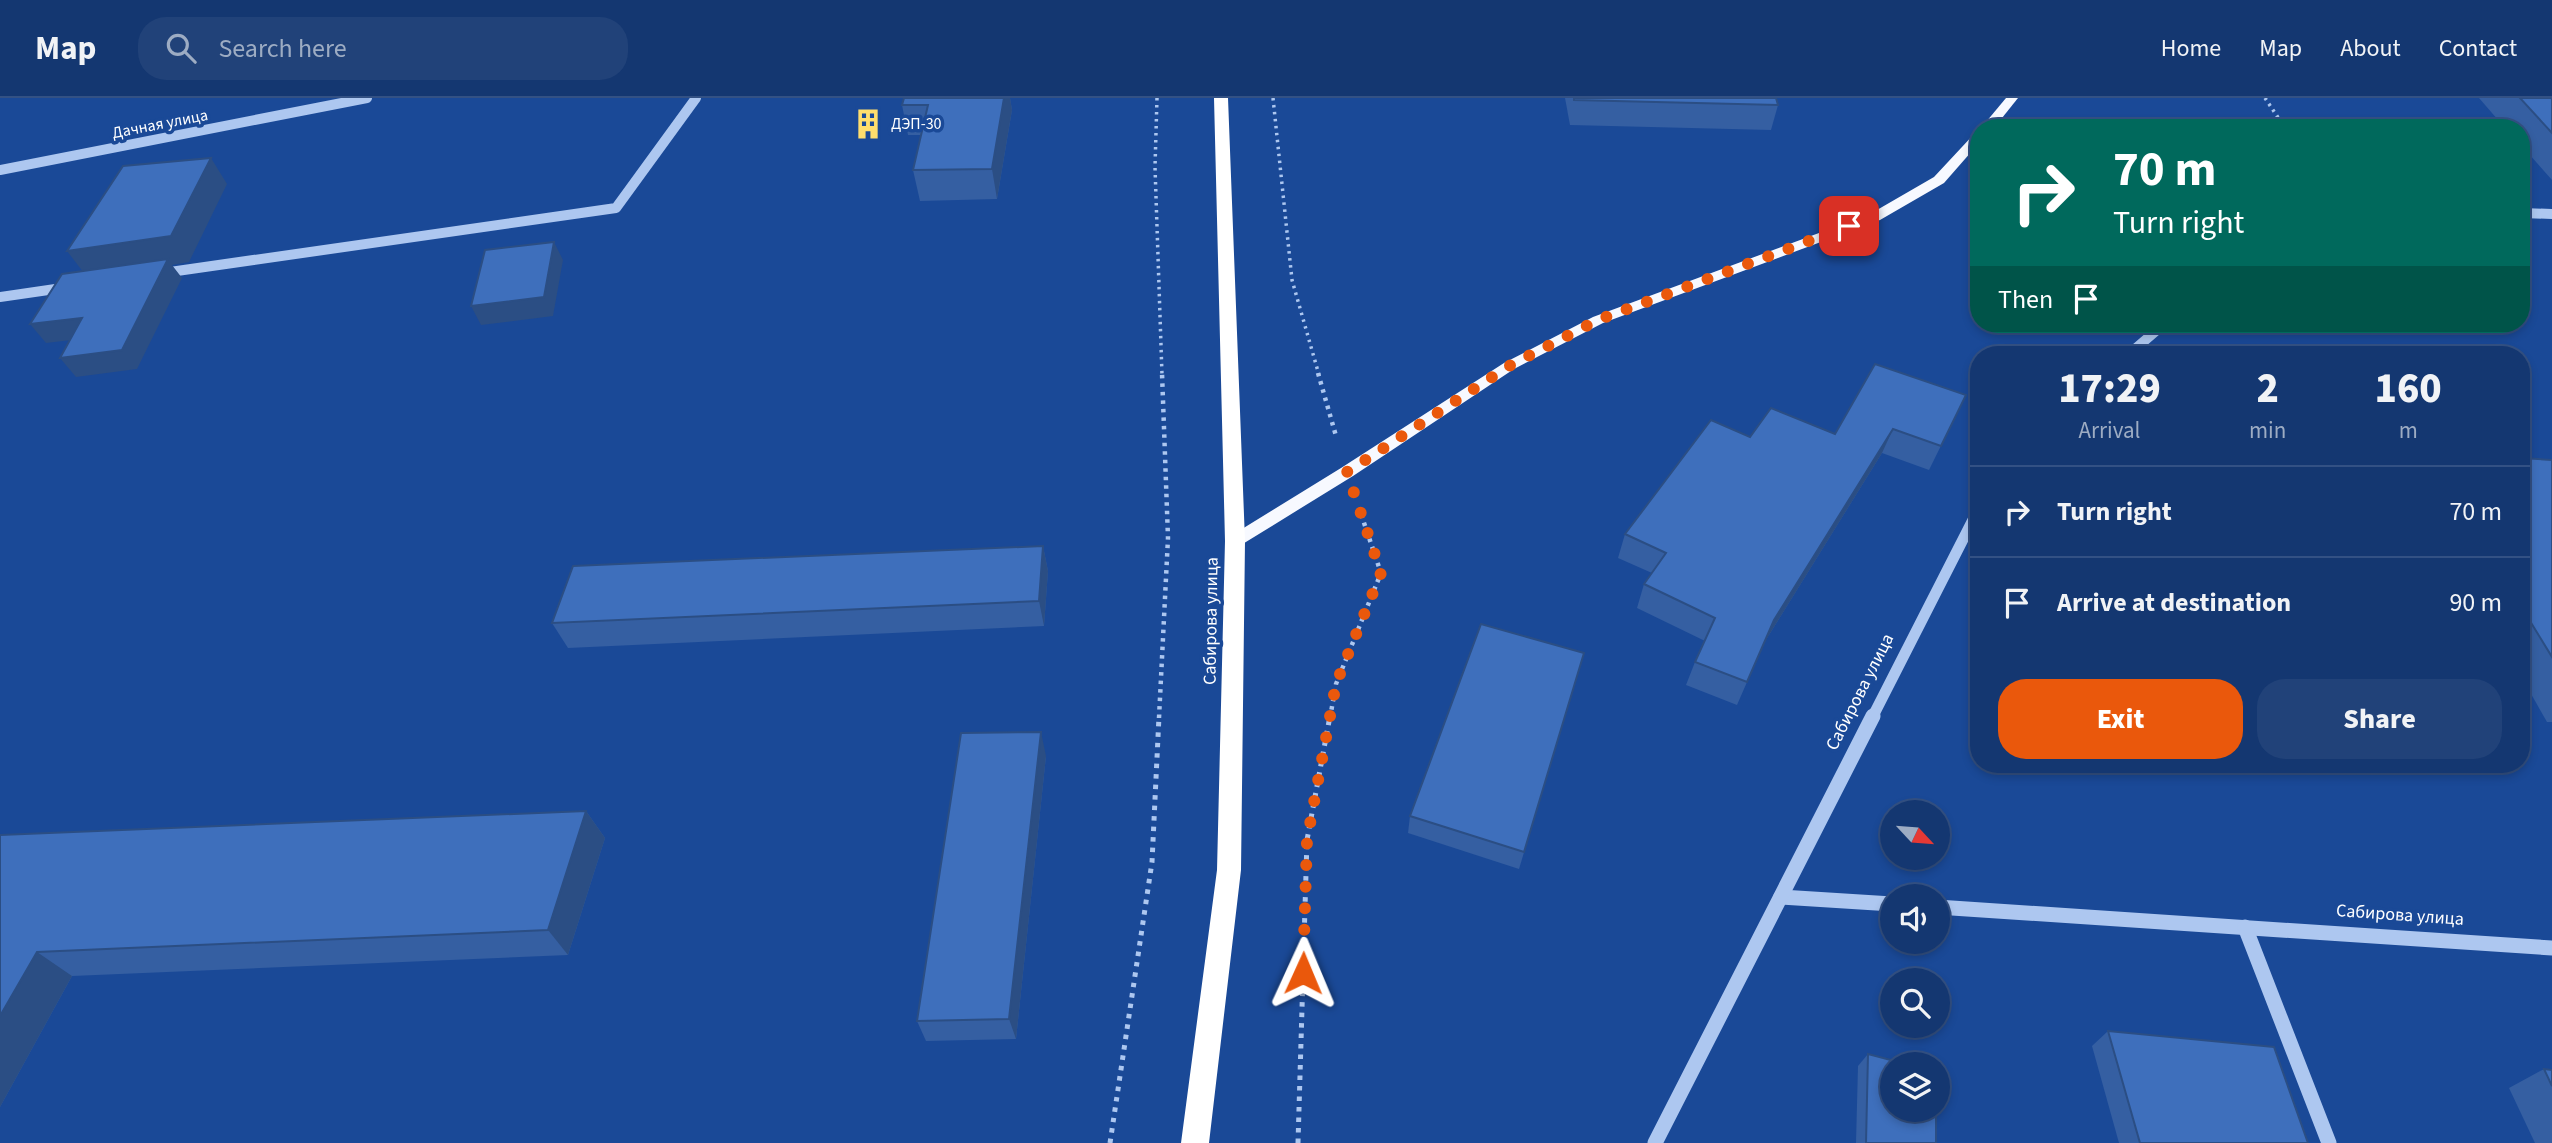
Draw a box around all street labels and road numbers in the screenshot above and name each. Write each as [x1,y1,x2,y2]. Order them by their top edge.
street label: Дачная улица [110,104,210,144]
street label: Сабирова улица [1197,557,1225,685]
street label: Сабирова улица [1820,629,1900,755]
street label: Сабирова улица [2335,898,2465,932]

